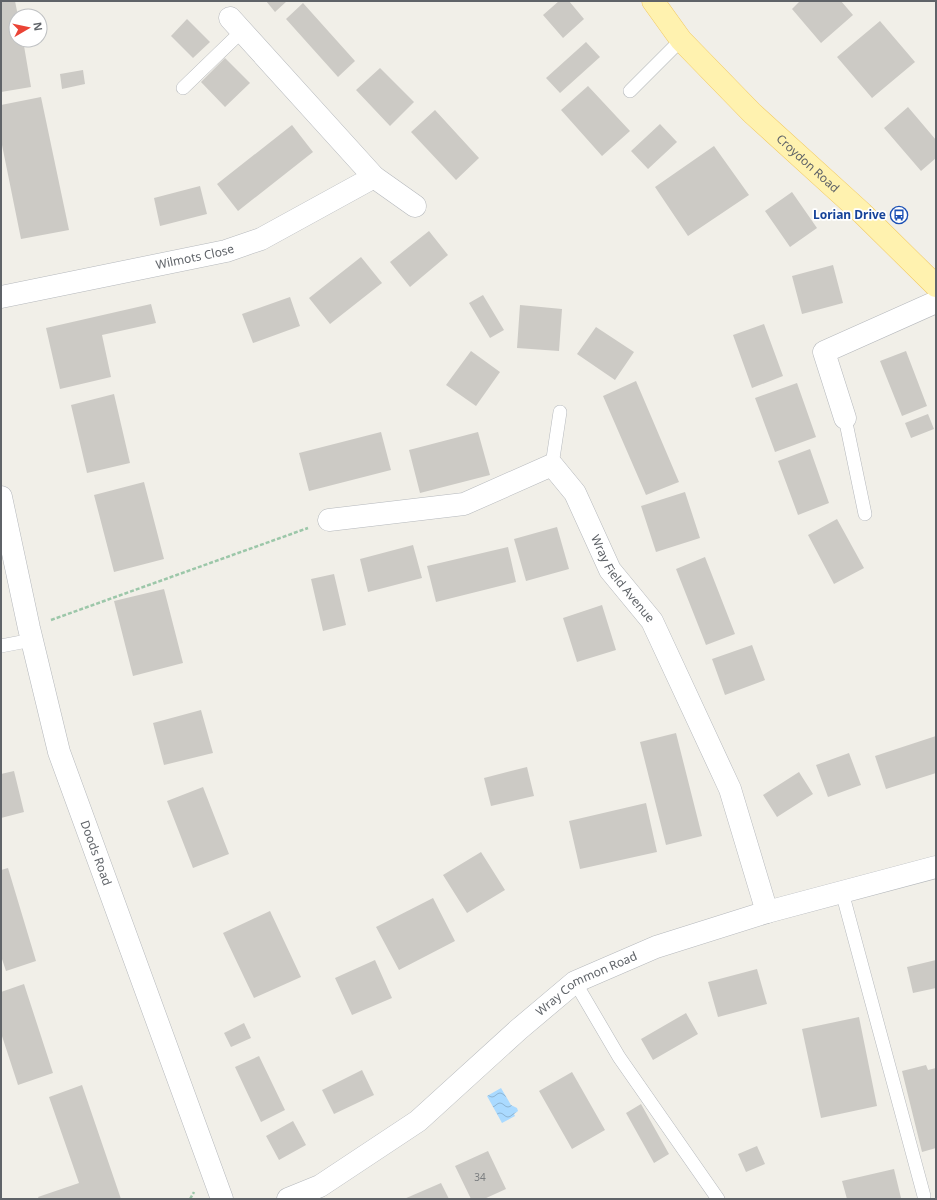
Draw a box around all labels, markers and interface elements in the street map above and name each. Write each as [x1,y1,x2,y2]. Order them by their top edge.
north arrow [8,8,48,48]
text: N [30,21,46,32]
street label: Croydon Road [773,130,843,196]
bus stop icon: Lorian Drive [889,205,909,225]
place label: Lorian Drive [813,206,886,223]
street label: Wilmots Close [154,240,237,273]
street label: Wray Field Avenue [587,532,659,626]
street label: Doods Road [77,818,116,888]
street label: Wray Common Road [532,947,640,1020]
house number: 34 [474,1170,486,1184]

